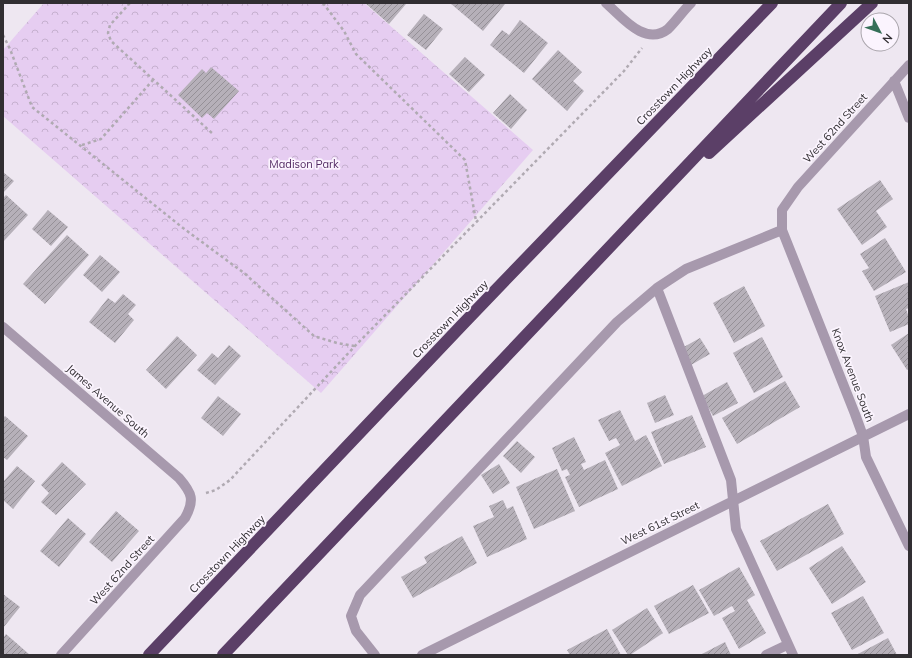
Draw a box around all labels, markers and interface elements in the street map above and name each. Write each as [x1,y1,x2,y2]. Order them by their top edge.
north arrow [860,12,900,52]
text: N [880,31,896,46]
street label: Crosstown Highway [633,44,715,128]
street label: West 62nd Street [800,90,870,166]
park label: Madison Park [269,157,339,171]
street label: Crosstown Highway [409,277,491,361]
street label: Knox Avenue South [829,326,877,424]
street label: James Avenue South [64,361,152,441]
street label: West 61st Street [619,498,702,548]
street label: Crosstown Highway [186,512,268,596]
street label: West 62nd Street [87,532,157,608]

